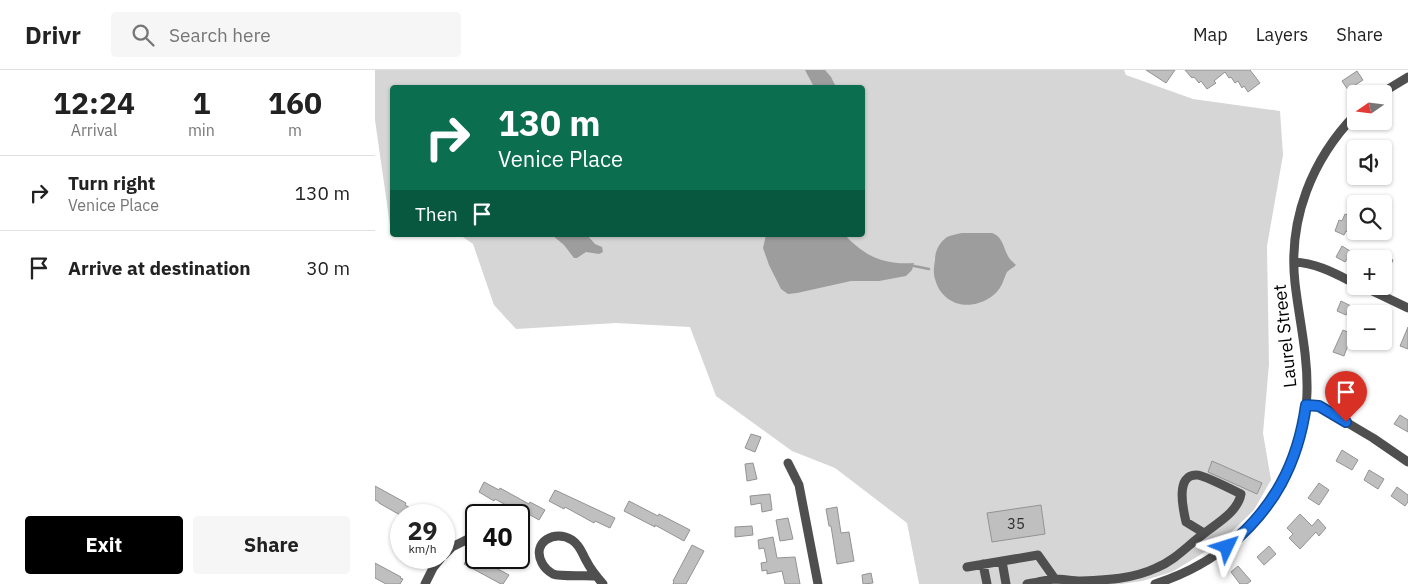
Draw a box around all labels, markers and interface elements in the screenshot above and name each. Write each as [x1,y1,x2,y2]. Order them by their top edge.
search box [111,12,461,57]
text: Drivr [25,19,81,51]
icon: search [129,21,157,49]
text: Search here [169,23,271,47]
text: Map [1193,23,1228,46]
text: Layers [1256,23,1308,46]
text: Share [1336,23,1383,46]
text: 12:24 [53,83,135,122]
text: 1 [192,83,210,122]
text: 160 [268,83,322,122]
north arrow [1347,85,1393,130]
map controls [1347,85,1392,350]
text: 130 m [498,100,601,146]
icon: right [415,105,480,170]
text: Arrival [71,120,117,140]
text: min [188,120,215,140]
text: m [288,120,302,140]
button: sound [1347,140,1392,185]
text: Venice Place [498,144,623,173]
text: Turn right [68,171,155,195]
icon: right [25,179,53,207]
text: 130 m [295,181,350,205]
text: Venice Place [68,195,159,215]
button: search [1347,195,1392,240]
icon: arrive [468,200,496,228]
text: Then [415,202,458,226]
button: + [1347,250,1392,295]
icon: arrive [25,254,53,282]
text: Arrive at destination [68,256,251,280]
text: 30 m [306,256,350,280]
street label: Laurel Street [1268,283,1301,389]
button: − [1347,305,1392,350]
pin [1325,371,1367,422]
icon: arrive [1332,378,1360,406]
speed limit sign: 40 [465,504,530,569]
text: 29 [407,514,438,547]
house number: 35 [1007,514,1025,533]
button: Exit [25,516,183,574]
button: Share [193,516,350,574]
position arrow [1200,520,1252,572]
text: km/h [408,541,437,556]

